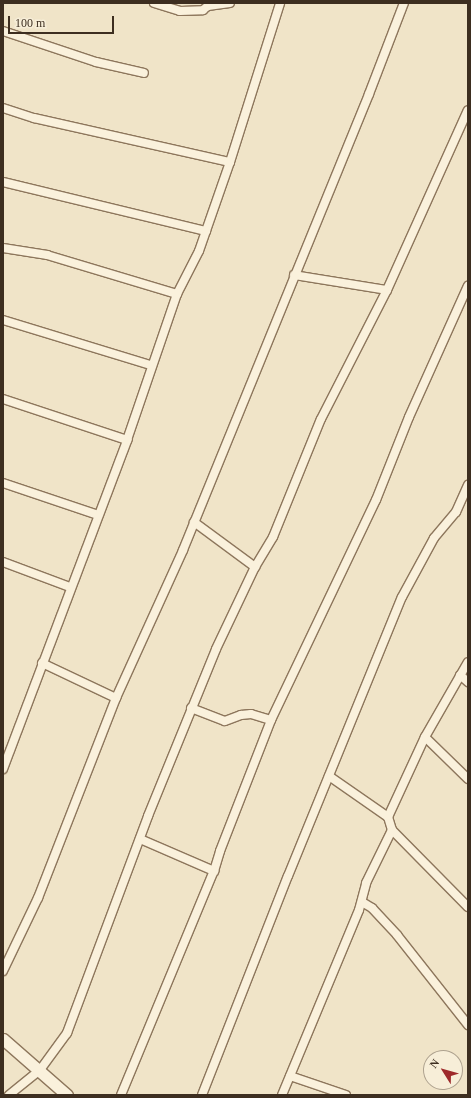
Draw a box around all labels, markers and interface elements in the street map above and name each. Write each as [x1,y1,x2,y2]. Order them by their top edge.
scale bar [10,8,116,34]
text: 100 m [15,16,45,30]
north arrow [423,1050,463,1090]
text: N [427,1057,441,1070]

